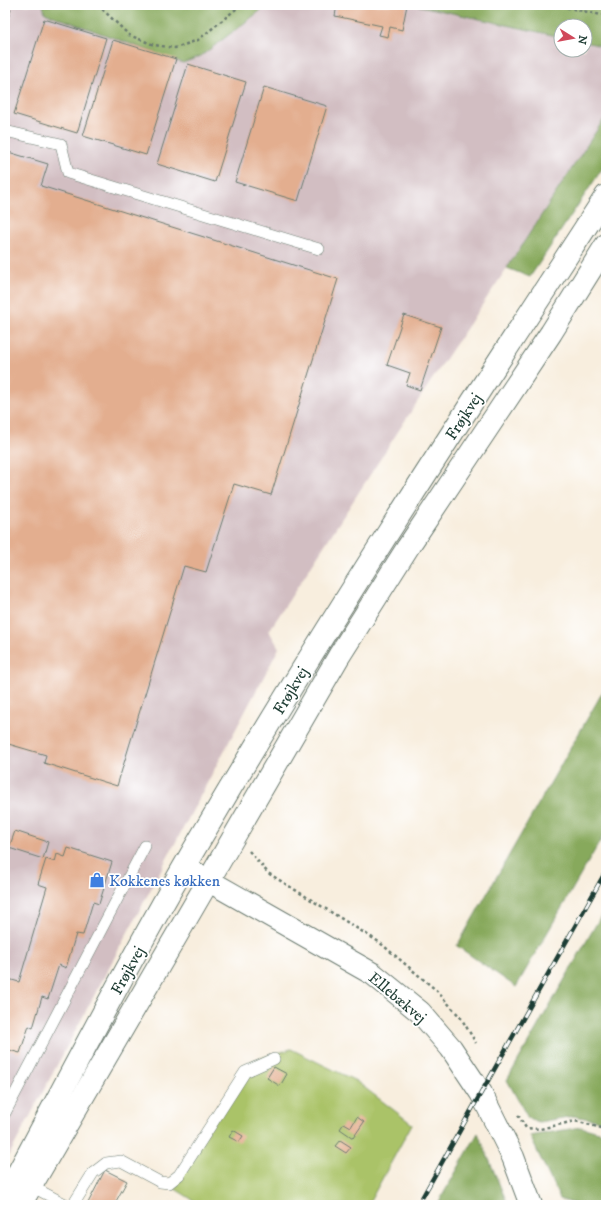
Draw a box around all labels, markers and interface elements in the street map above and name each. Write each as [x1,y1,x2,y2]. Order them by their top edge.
north arrow [553,18,593,58]
text: N [574,34,590,45]
street label: Frøjkvej [441,389,486,444]
street label: Frøjkvej [269,663,313,718]
shop icon: Kokkenes køkken [88,871,106,889]
place label: Kokkenes køkken [109,871,221,891]
street label: Frøjkvej [107,943,149,998]
street label: Ellebækvej [364,968,430,1028]

